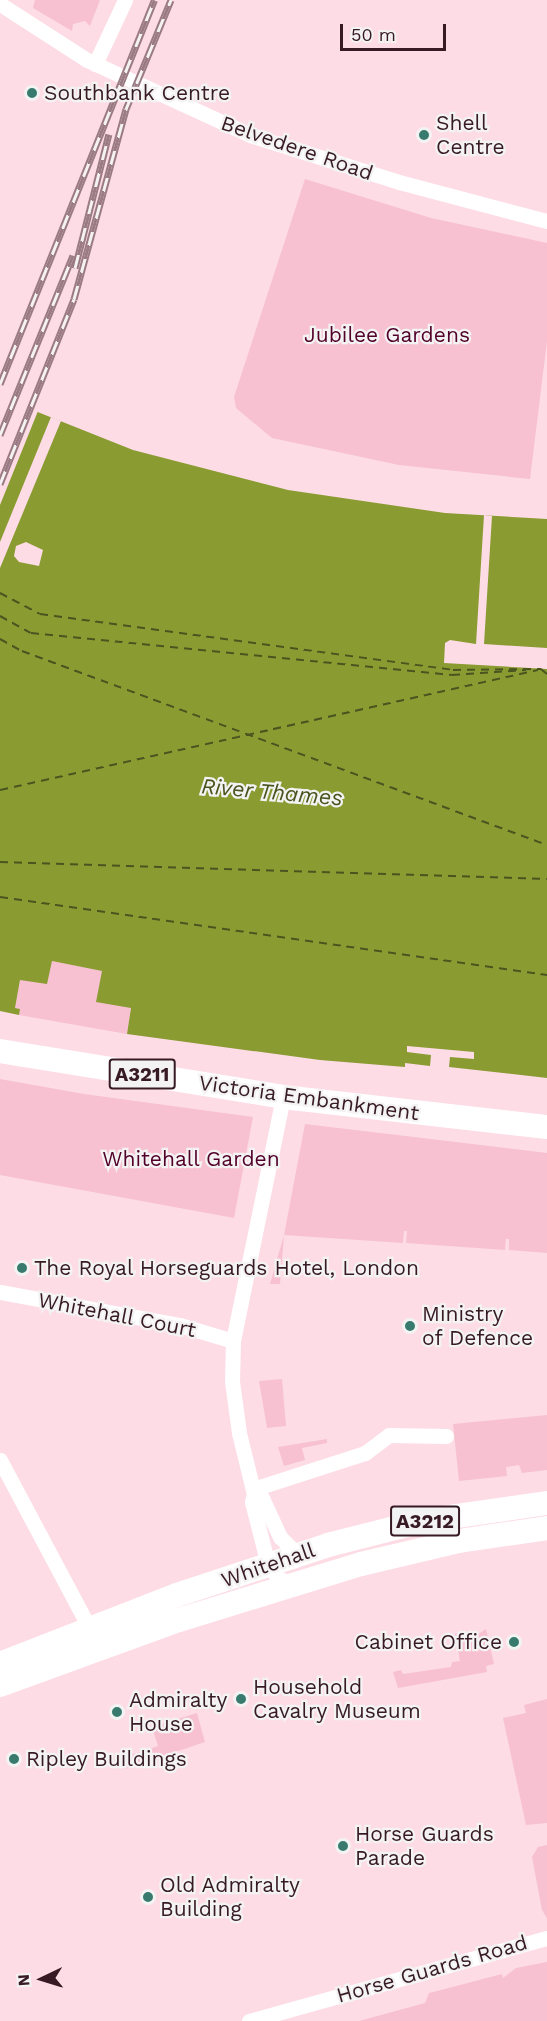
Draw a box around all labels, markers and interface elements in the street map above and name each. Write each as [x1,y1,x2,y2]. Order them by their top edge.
scale bar [343,12,450,50]
text: 50 m [351,24,396,45]
place label: Southbank Centre [44,80,230,106]
marker: Southbank Centre [25,86,39,100]
street label: Belvedere Road [218,110,376,186]
place label: Shell Centre [436,110,505,160]
marker: Shell Centre [417,128,431,142]
park label: Jubilee Gardens [304,322,470,348]
water label: River Thames [200,773,344,811]
road number: A3211 [108,1057,176,1091]
street label: Victoria Embankment [197,1070,421,1126]
park label: Whitehall Garden [102,1146,280,1172]
place label: The Royal Horseguards Hotel, London [34,1255,420,1281]
marker: The Royal Horseguards Hotel, London [15,1261,29,1275]
street label: Whitehall Court [35,1287,199,1343]
place label: Ministry of Defence [422,1301,534,1351]
marker: Ministry of Defence [403,1319,417,1333]
road number: A3212 [389,1504,461,1538]
street label: Whitehall [218,1537,318,1593]
place label: Cabinet Office [355,1629,502,1655]
marker: Cabinet Office [507,1635,521,1649]
place label: Household Cavalry Museum [253,1674,421,1724]
place label: Admiralty House [129,1687,227,1737]
marker: Household Cavalry Museum [234,1692,248,1706]
marker: Admiralty House [110,1705,124,1719]
place label: Ripley Buildings [26,1746,187,1772]
marker: Ripley Buildings [7,1752,21,1766]
place label: Horse Guards Parade [355,1821,494,1871]
marker: Horse Guards Parade [336,1839,350,1853]
place label: Old Admiralty Building [160,1872,301,1922]
marker: Old Admiralty Building [141,1890,155,1904]
street label: Horse Guards Road [334,1930,530,2008]
north arrow [12,1949,72,2009]
text: N [14,1974,33,1987]

